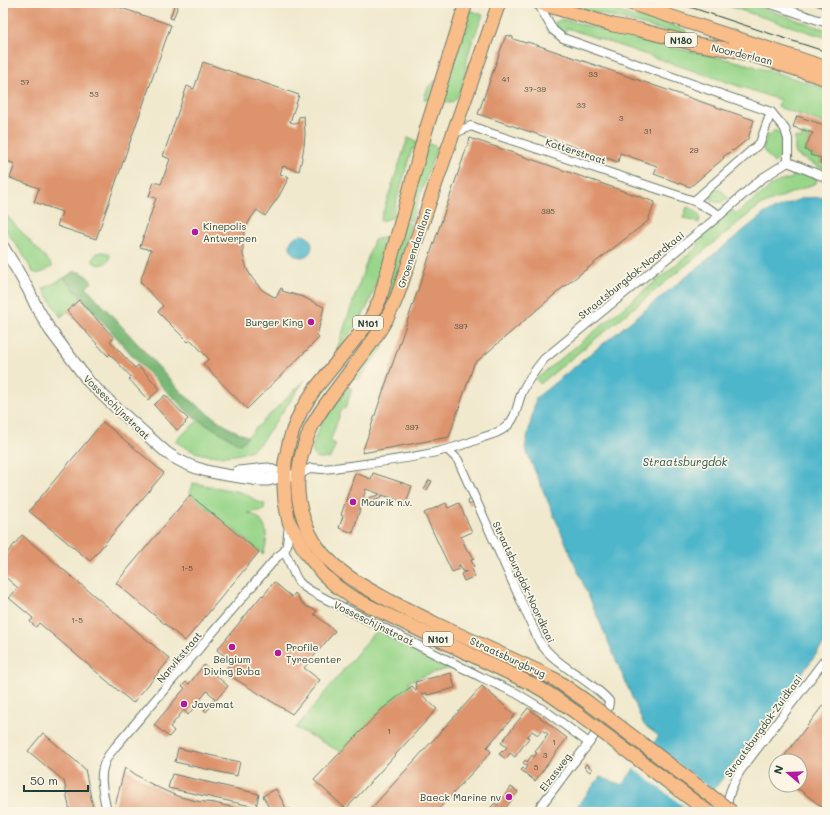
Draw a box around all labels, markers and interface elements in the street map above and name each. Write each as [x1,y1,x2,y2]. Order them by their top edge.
road number: N180 [665,33,697,47]
street label: Noorderlaan [710,40,774,68]
house number: 33 [588,69,598,79]
house number: 41 [502,74,510,84]
house number: 57 [20,77,30,87]
house number: 37-39 [524,84,546,94]
house number: 53 [89,89,99,99]
house number: 33 [576,100,586,110]
house number: 3 [619,113,624,123]
house number: 31 [644,126,652,136]
street label: Kotterstraat [544,135,608,167]
house number: 29 [689,145,699,155]
street label: Groenendaallaan [394,206,434,290]
house number: 395 [541,206,555,216]
place label: Kinepolis Antwerpen [203,219,257,245]
marker: Kinepolis Antwerpen [190,227,200,237]
street label: Straatsburgdok-Noordkaai [575,228,687,322]
place label: Burger King [246,315,303,329]
road number: N101 [353,316,383,330]
marker: Burger King [306,317,316,327]
house number: 397 [454,321,468,331]
street label: Vosseschijnstraat [81,371,153,443]
house number: 397 [405,422,419,432]
water label: Straatsburgdok [643,454,728,469]
place label: Mourik n.v. [361,495,413,509]
marker: Mourik n.v. [348,497,358,507]
street label: Straatsburgdok-Noordkaai [490,519,558,645]
house number: 1-5 [181,563,193,573]
street label: Vosseschijnstraat [331,597,417,649]
house number: 1-5 [71,615,83,625]
street label: Narvikstraat [153,628,205,686]
road number: N101 [423,632,453,646]
street label: Straatsburgbrug [468,633,548,681]
place label: Profile Tyrecenter [286,640,341,666]
marker: Belgium Diving Bvba [227,642,237,652]
marker: Profile Tyrecenter [273,648,283,658]
place label: Belgium Diving Bvba [204,652,260,678]
street label: Straatsburgdok-Zuidkaai [721,672,805,780]
place label: Javemat [192,697,234,711]
marker: Javemat [179,699,189,709]
house number: 1 [387,726,391,736]
house number: 1 [552,737,556,747]
street label: Elzasweg [536,750,574,794]
house number: 3 [543,750,548,760]
north arrow [768,753,808,793]
house number: 5 [534,762,539,772]
text: N [770,763,787,776]
scale bar [24,767,88,793]
text: 50 m [30,772,58,788]
place label: Baeck Marine nv [420,790,501,804]
marker: Baeck Marine nv [504,792,514,802]

